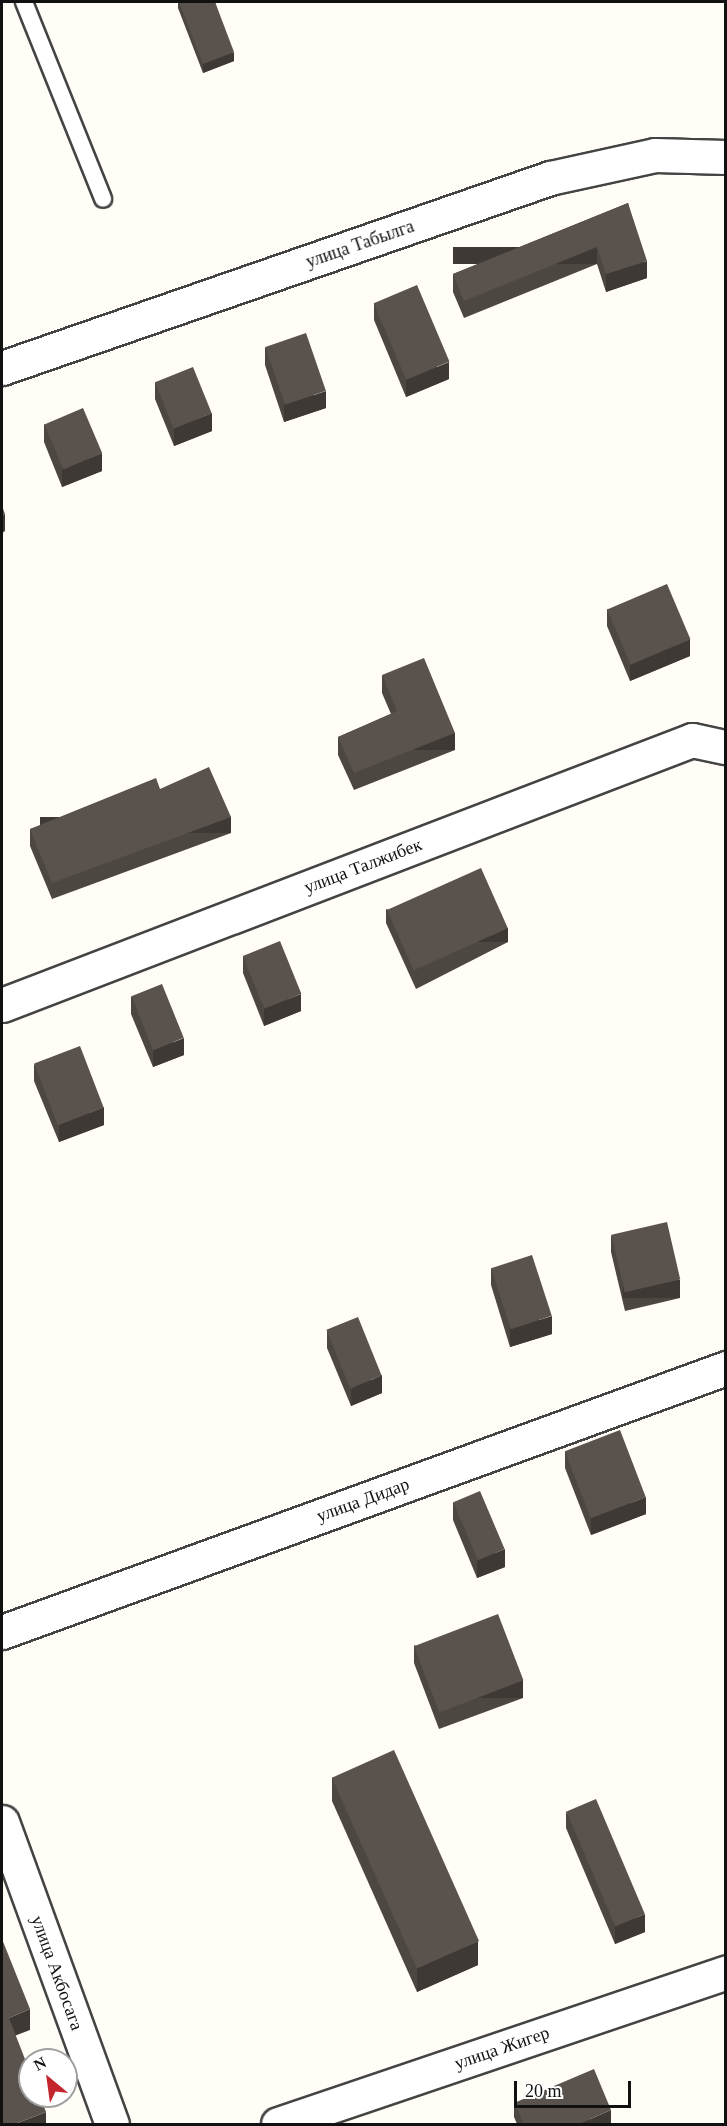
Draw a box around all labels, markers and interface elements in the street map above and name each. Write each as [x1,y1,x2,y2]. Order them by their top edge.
street label: улица Табылга [303,215,417,273]
street label: улица Талжибек [301,834,425,898]
street label: улица Дидар [314,1473,412,1527]
street label: улица Акбосага [26,1913,88,2033]
street label: улица Жигер [452,2022,552,2074]
north arrow [18,2048,78,2108]
text: N [31,2053,49,2074]
scale bar [517,2069,634,2107]
text: 20 m [525,2081,562,2101]

